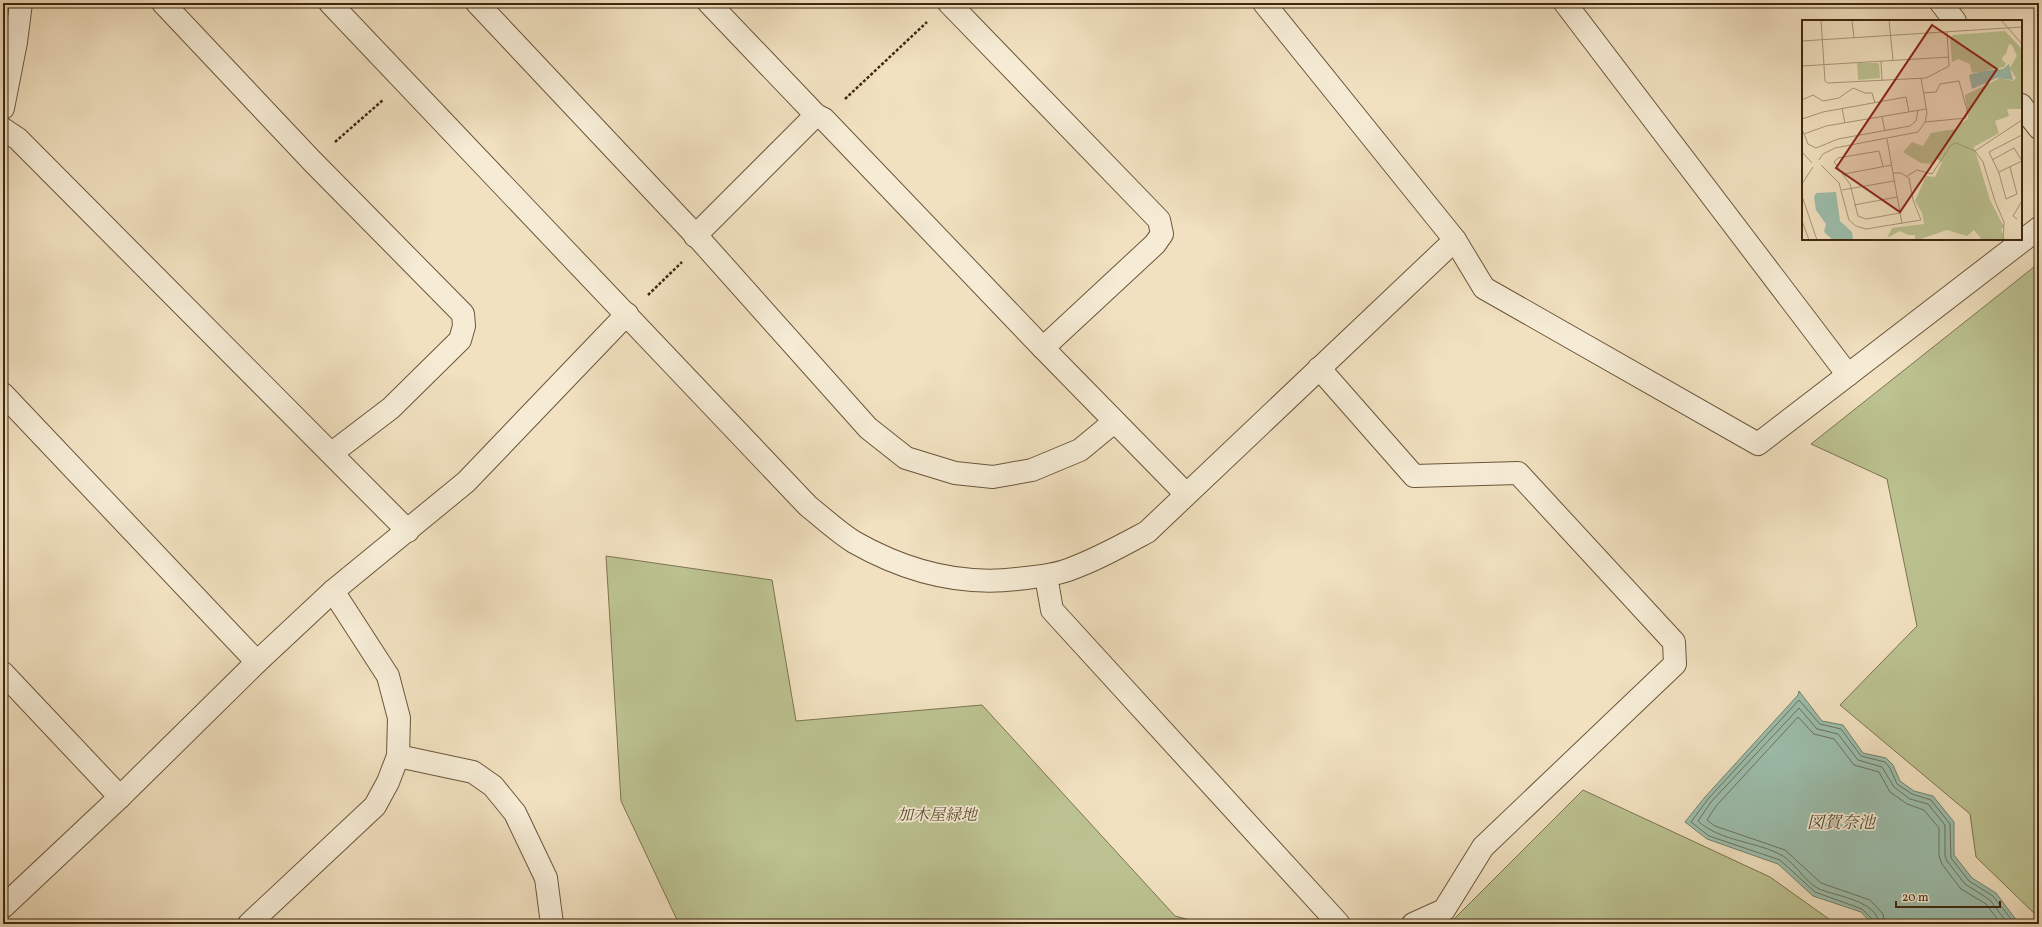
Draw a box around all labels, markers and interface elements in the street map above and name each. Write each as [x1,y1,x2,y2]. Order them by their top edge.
inset map [1802,20,2022,240]
park label: 加木屋緑地 [897,805,979,827]
water label: 図賀奈池 [1807,812,1877,835]
scale bar [1896,883,2000,909]
text: 20 m [1902,890,1929,906]

